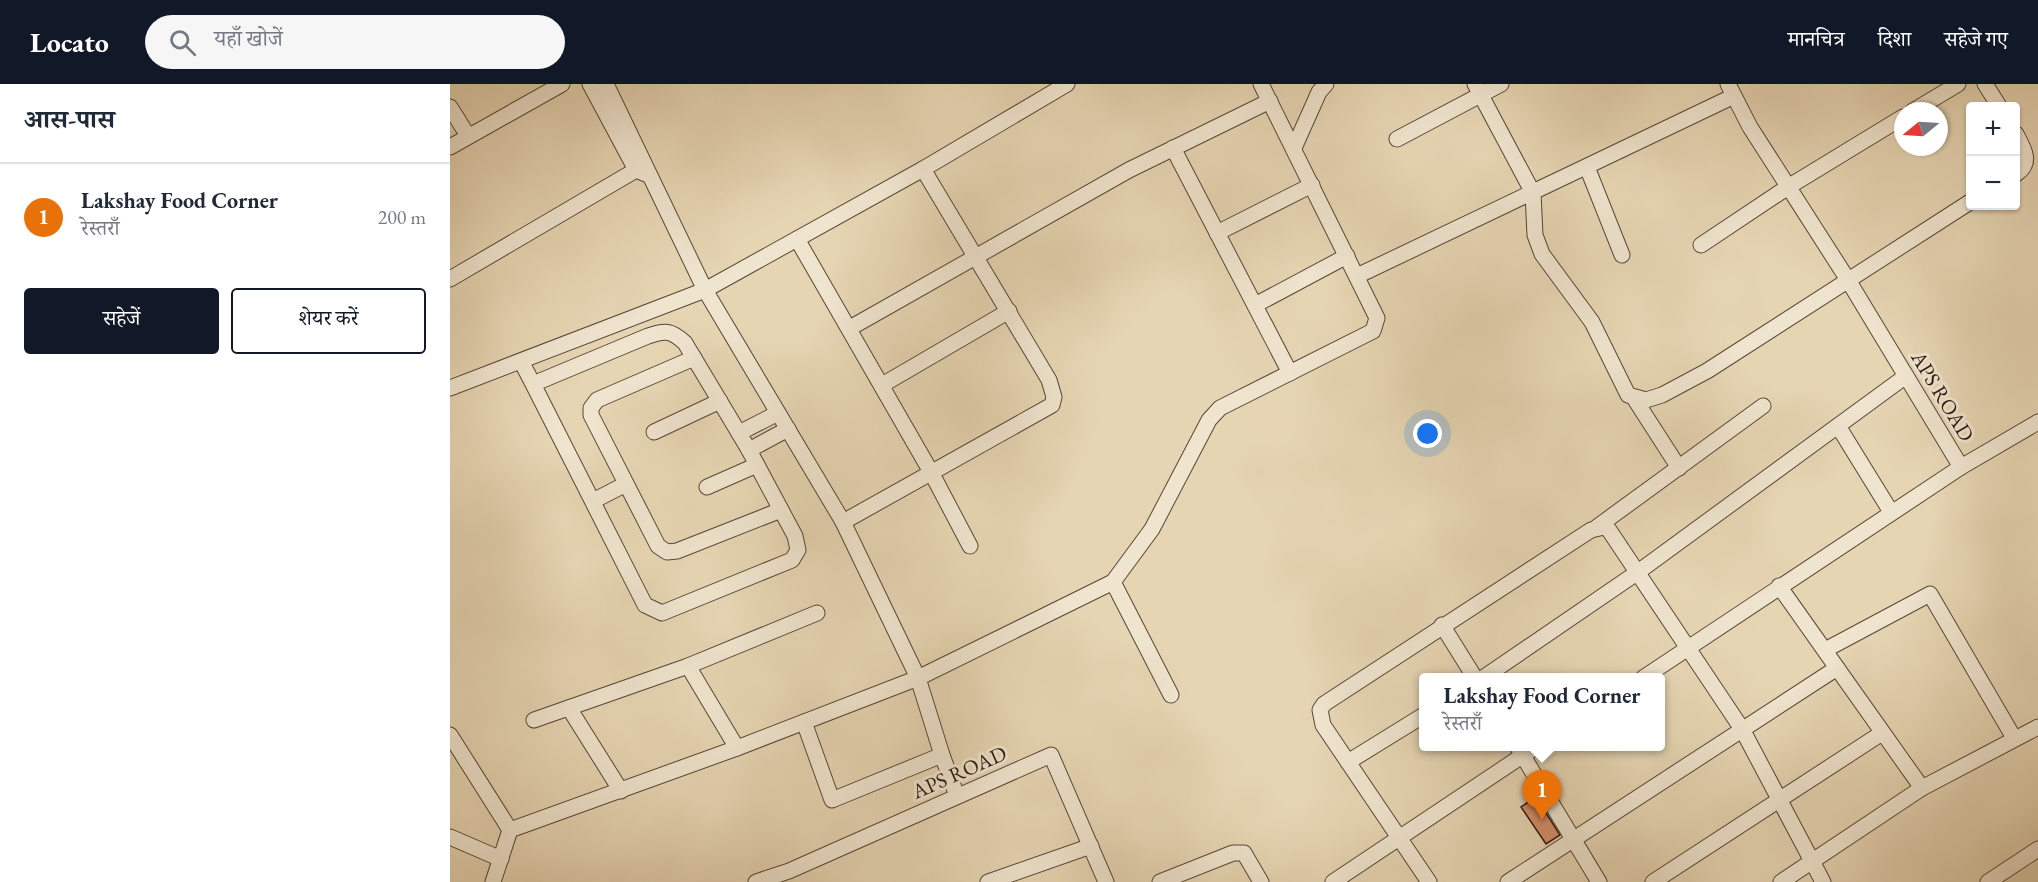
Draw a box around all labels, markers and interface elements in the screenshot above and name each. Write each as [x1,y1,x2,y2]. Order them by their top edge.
search box [145,15,565,69]
text: Locato [30,24,109,60]
text: यहाँ खोजें [214,24,283,53]
text: मानचित्र [1788,25,1845,52]
text: दिशा [1878,25,1911,52]
text: सहेजे गए [1944,25,2008,52]
icon: search [166,26,199,59]
text: आस-पास [24,102,115,136]
north arrow [1894,102,1948,156]
map controls [1966,102,2020,210]
button: + [1966,102,2020,156]
button: − [1966,156,2020,210]
text: Lakshay Food Corner [81,186,278,215]
text: 1 [38,204,49,230]
text: 200 m [378,204,426,230]
text: रेस्तराँ [81,215,119,241]
button: सहेजें [24,288,219,354]
button: शेयर करें [231,288,426,354]
street label: APS ROAD [1905,345,1981,446]
your location [1413,419,1442,448]
popup [1419,673,1665,751]
text: Lakshay Food Corner [1444,681,1640,710]
text: रेस्तराँ [1444,710,1482,736]
street label: APS ROAD [907,739,1011,805]
pin: 1 [1522,770,1562,820]

